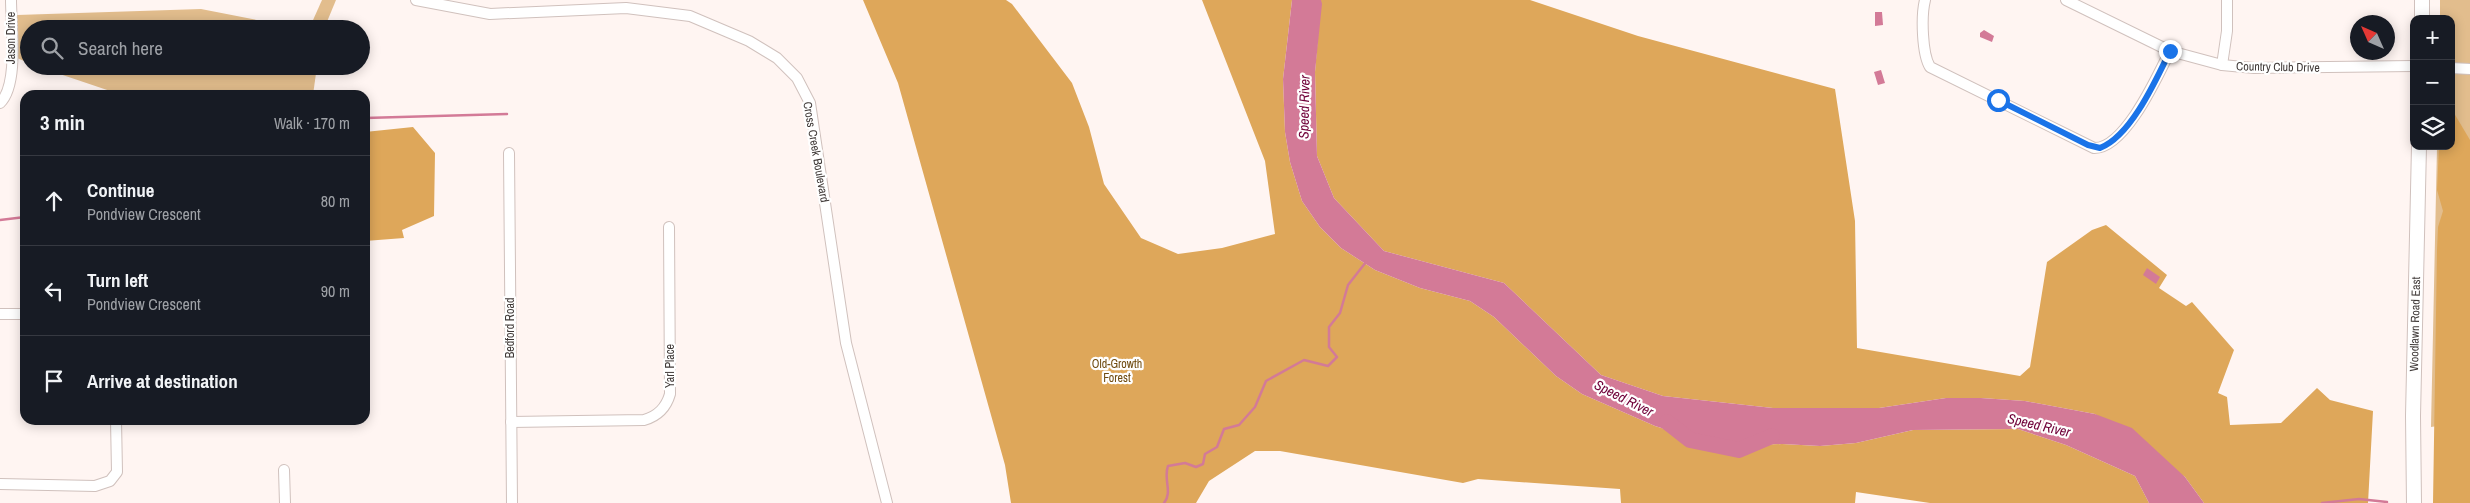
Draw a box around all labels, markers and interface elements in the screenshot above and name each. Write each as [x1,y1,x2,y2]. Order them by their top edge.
street label: Jason Drive [3,12,19,64]
north arrow [2350,15,2395,60]
map controls [2410,15,2455,150]
button: + [2410,15,2455,60]
search box [20,20,370,75]
icon: search [38,34,66,62]
text: Search here [78,35,163,61]
route end [2159,40,2182,63]
street label: Country Club Drive [2236,58,2320,76]
button: − [2410,60,2455,105]
water label: Speed River [1294,74,1314,139]
route start [1987,89,2010,112]
street label: Cross Creek Boulevard [799,101,833,203]
button: layers [2410,105,2455,150]
text: 3 min [40,108,85,137]
text: Walk · 170 m [274,112,350,134]
text: Continue [87,177,155,203]
icon: ahead [40,187,68,215]
text: 80 m [321,190,350,212]
text: Pondview Crescent [87,203,201,225]
text: Turn left [87,267,148,293]
street label: Woodlawn Road East [2406,276,2424,372]
icon: left [40,277,68,305]
text: 90 m [321,280,350,302]
text: Pondview Crescent [87,293,201,315]
street label: Bedford Road [502,298,518,358]
street label: Yarl Place [662,344,678,388]
park label: Old-Growth Forest [1092,356,1142,386]
icon: arrive [40,367,68,395]
text: Arrive at destination [87,368,238,394]
water label: Speed River [1591,375,1658,421]
water label: Speed River [2006,409,2073,441]

